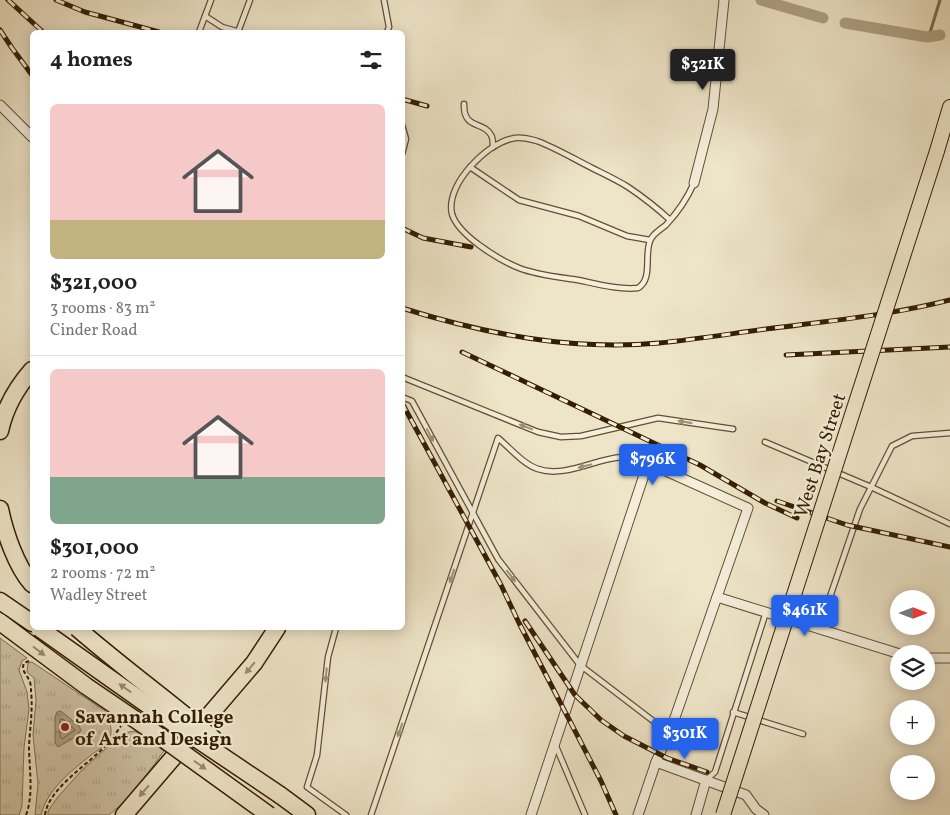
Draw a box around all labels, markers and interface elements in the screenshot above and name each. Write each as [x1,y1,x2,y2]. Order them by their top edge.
text: 4 homes [50,46,133,75]
icon: filters [357,46,385,74]
pin: $321K [668,48,738,91]
text: $321K [681,54,725,76]
icon: home [173,136,263,226]
text: $321,000 [50,269,137,298]
text: 3 rooms · 83 m² [50,298,155,320]
text: Cinder Road [50,320,137,342]
street label: West Bay Street [789,390,853,521]
icon: home [173,402,263,492]
one-way arrow [676,418,692,426]
one-way arrow [518,423,533,431]
one-way arrow [426,427,434,442]
pin: $796K [618,444,688,486]
text: $796K [630,449,676,471]
one-way arrow [577,462,592,470]
text: $301,000 [50,534,139,563]
text: 2 rooms · 72 m² [50,563,155,585]
one-way arrow [447,569,455,584]
one-way arrow [505,569,516,582]
text: Wadley Street [50,585,147,607]
north arrow [890,590,935,635]
map controls [890,590,935,800]
pin: $461K [770,594,840,637]
text: $461K [782,600,828,622]
button: layers [890,645,935,690]
one-way arrow [32,646,46,656]
one-way arrow [245,662,256,674]
one-way arrow [322,668,330,684]
one-way arrow [118,683,131,693]
button: + [890,700,935,745]
place label: Savannah College of Art and Design [75,705,234,753]
pin: $301K [650,718,720,760]
marker: Savannah College of Art and Design [59,721,71,733]
one-way arrow [395,723,403,738]
text: $301K [663,723,707,745]
button: − [890,755,935,800]
one-way arrow [193,760,207,770]
one-way arrow [138,785,150,797]

